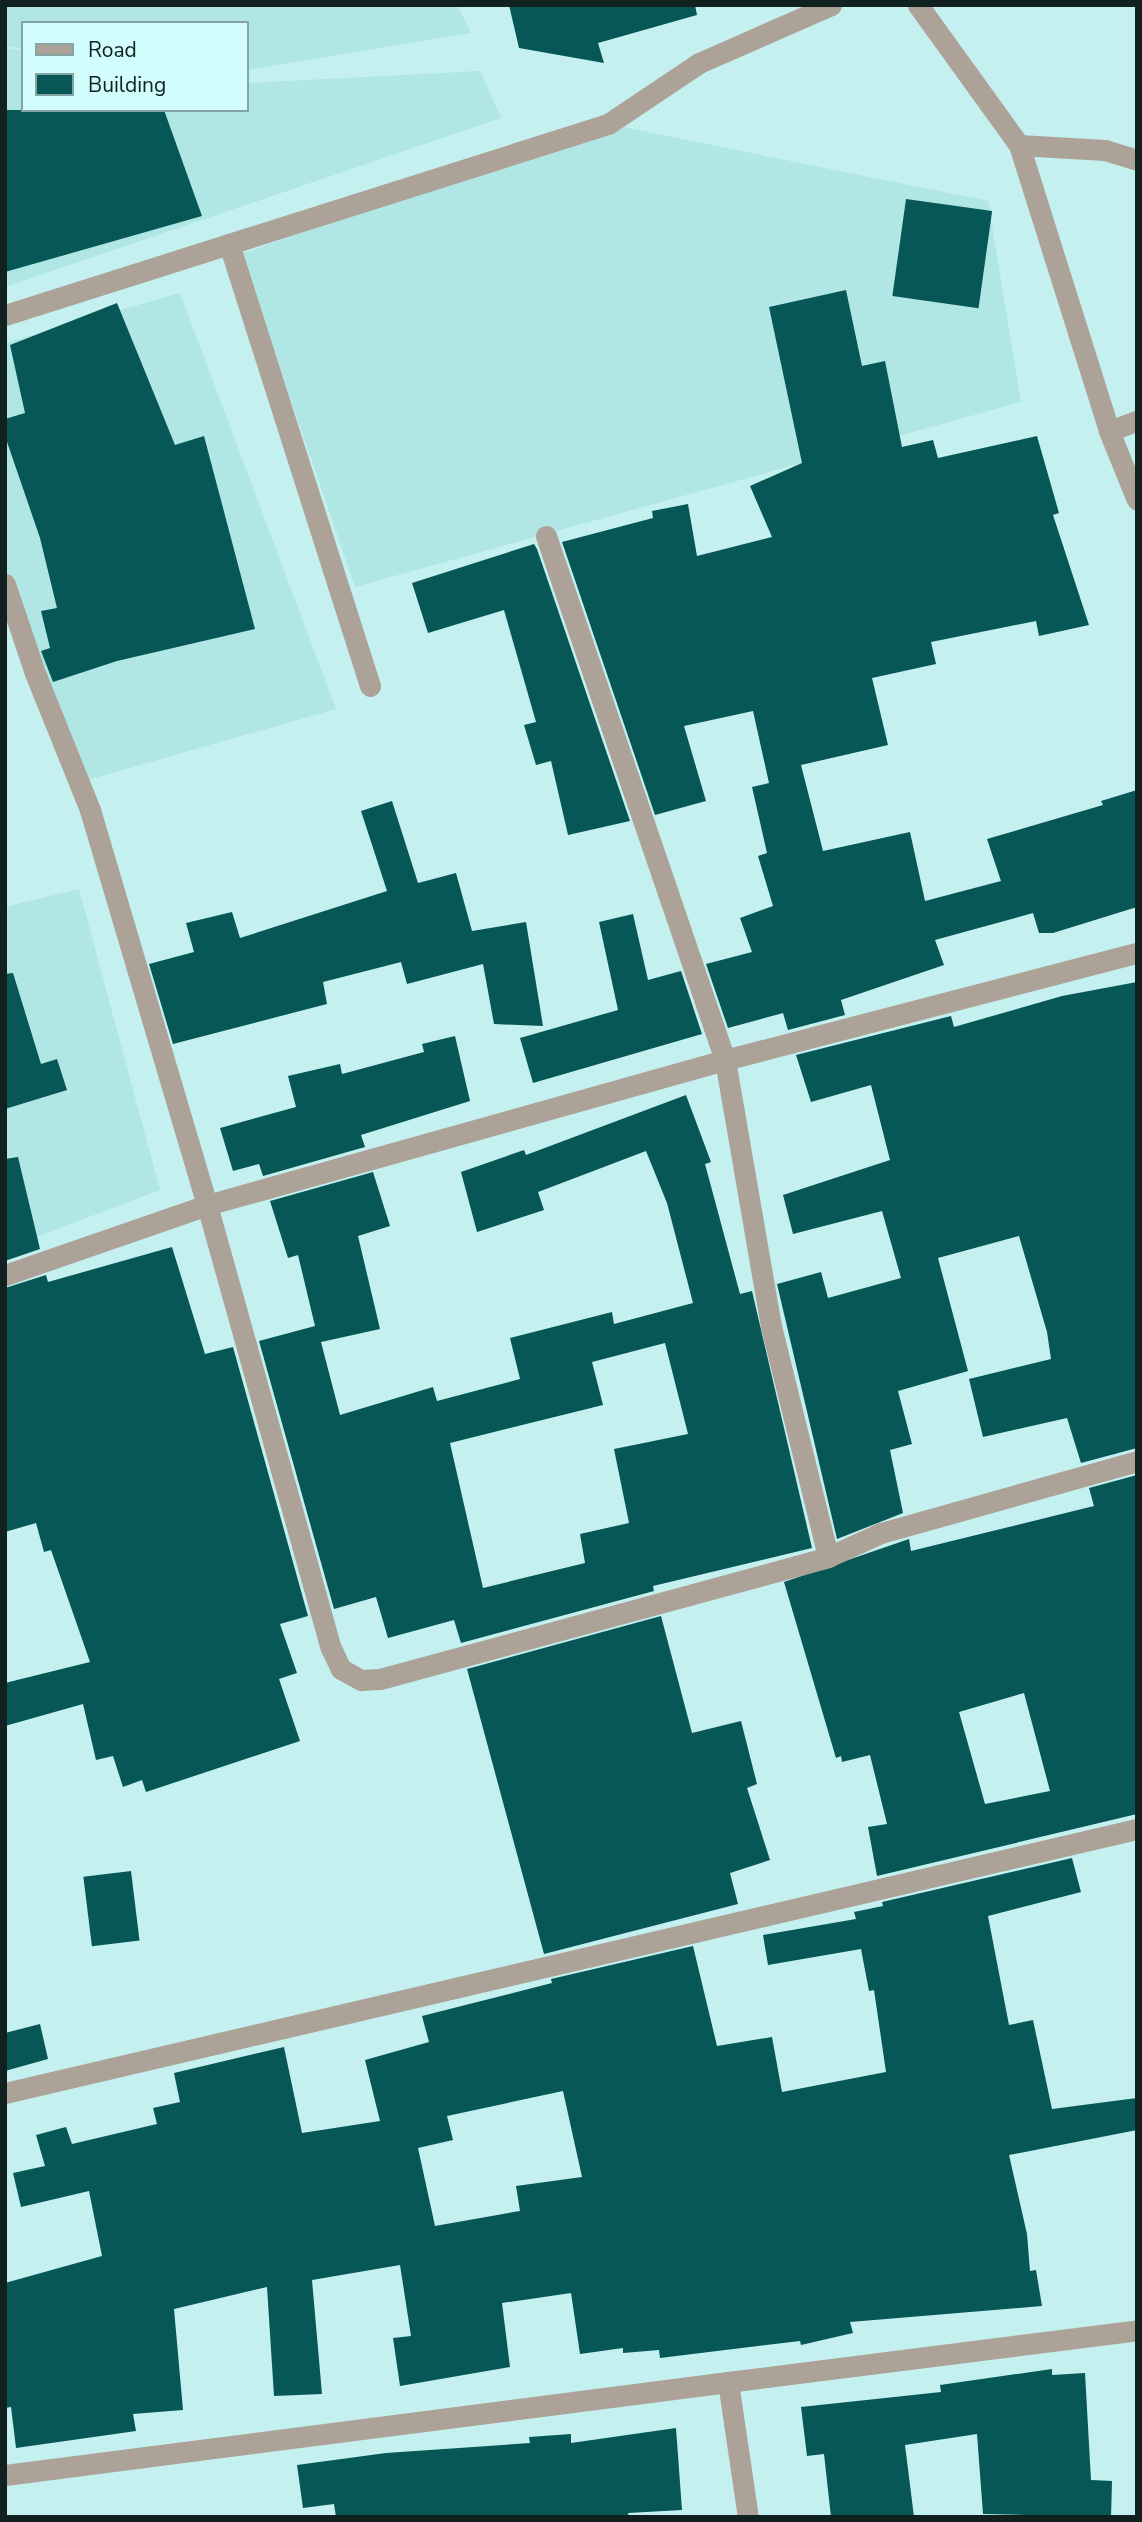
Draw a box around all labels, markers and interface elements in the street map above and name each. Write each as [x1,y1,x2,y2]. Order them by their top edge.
legend [21,21,248,112]
text: Road [88,36,137,64]
text: Building [88,71,166,99]

